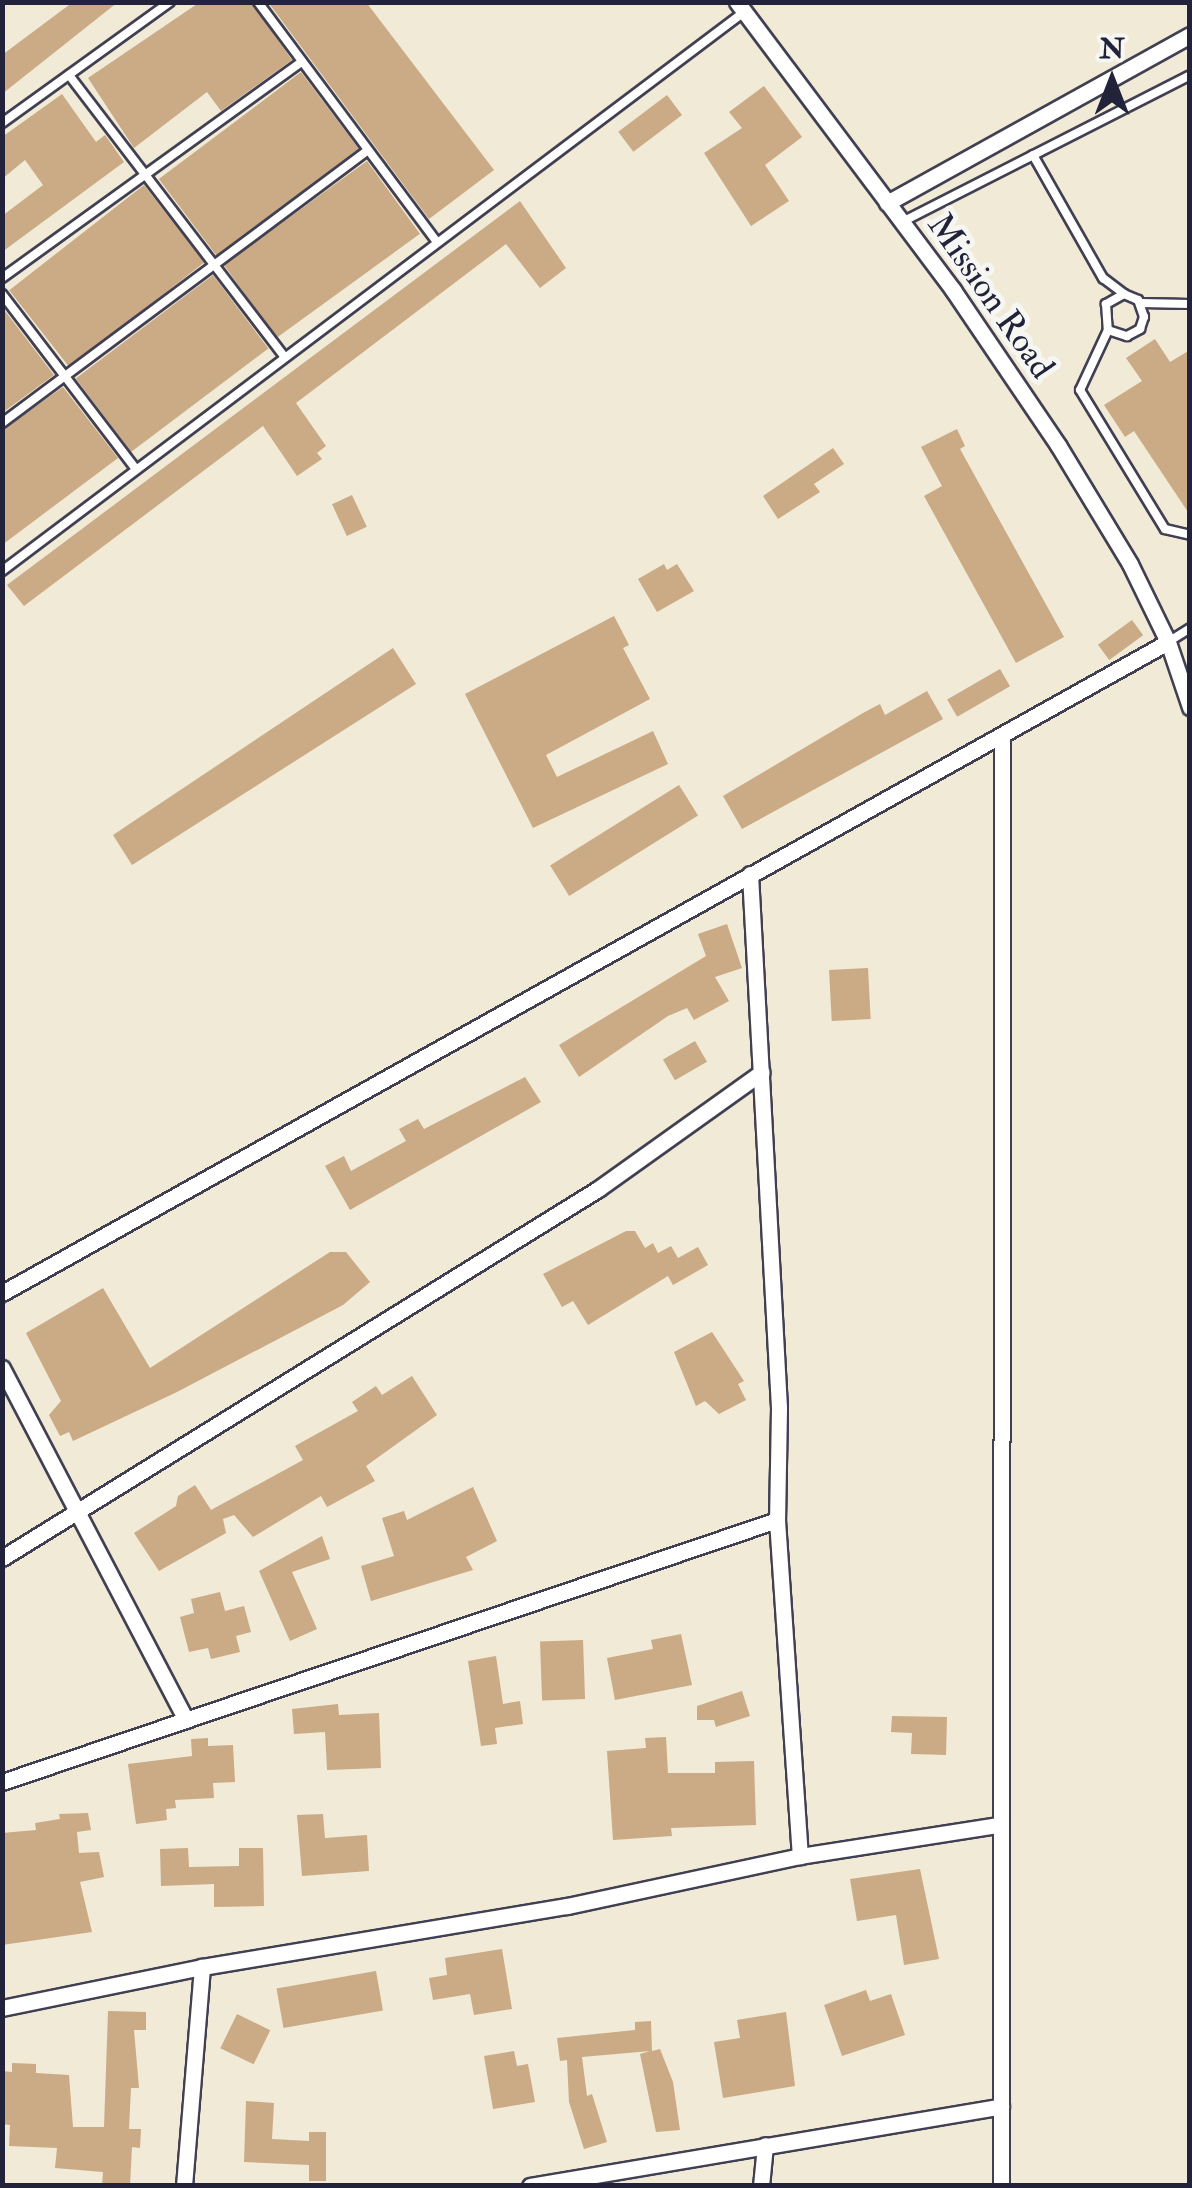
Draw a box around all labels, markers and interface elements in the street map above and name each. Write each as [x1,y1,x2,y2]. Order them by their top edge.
north arrow [1062,30,1162,130]
text: N [1099,32,1125,67]
street label: Mission Road [919,205,1063,387]

